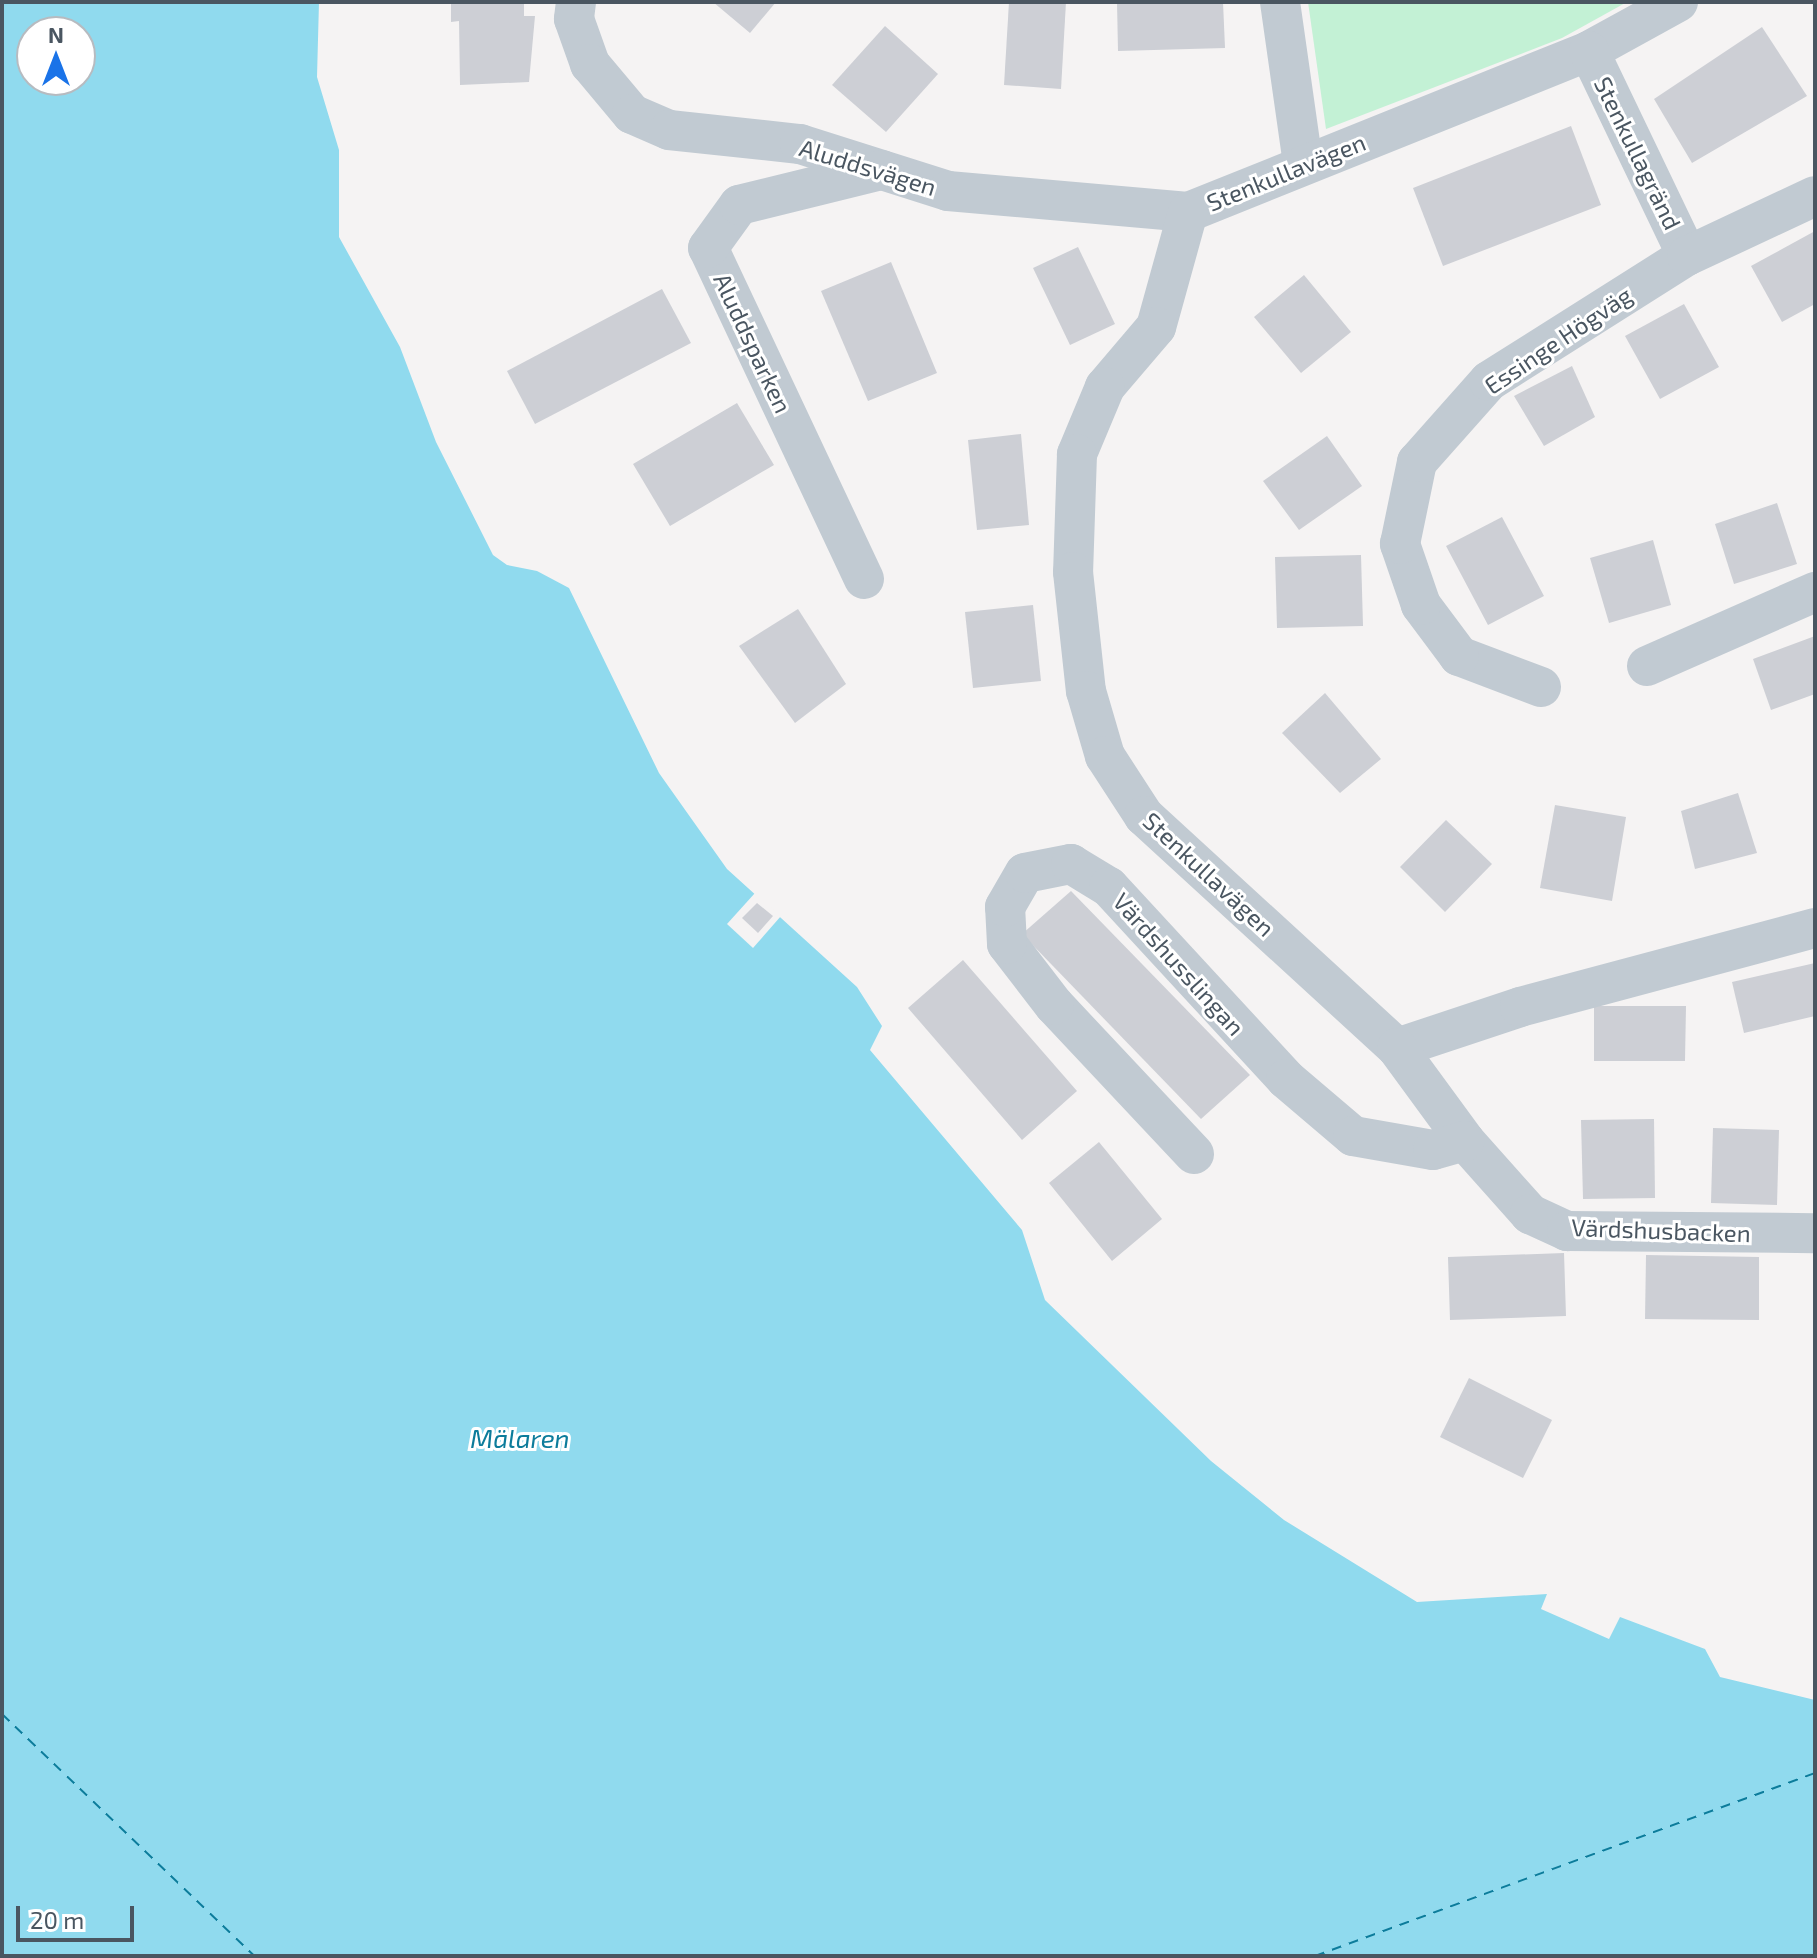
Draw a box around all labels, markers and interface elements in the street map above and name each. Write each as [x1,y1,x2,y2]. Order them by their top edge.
north arrow [16,16,96,96]
text: N [48,21,64,47]
street label: Stenkullagränd [1589,72,1687,234]
street label: Stenkullavägen [1202,127,1370,217]
street label: Aluddsvägen [796,133,940,201]
street label: Aluddsparken [708,269,798,417]
street label: Essinge Högväg [1479,280,1637,400]
street label: Stenkullavägen [1138,806,1280,942]
street label: Värdshusslingan [1107,887,1251,1041]
street label: Värdshusbacken [1571,1212,1751,1248]
water label: Mälaren [470,1422,570,1454]
scale bar [20,1890,138,1940]
text: 20 m [30,1905,84,1934]

